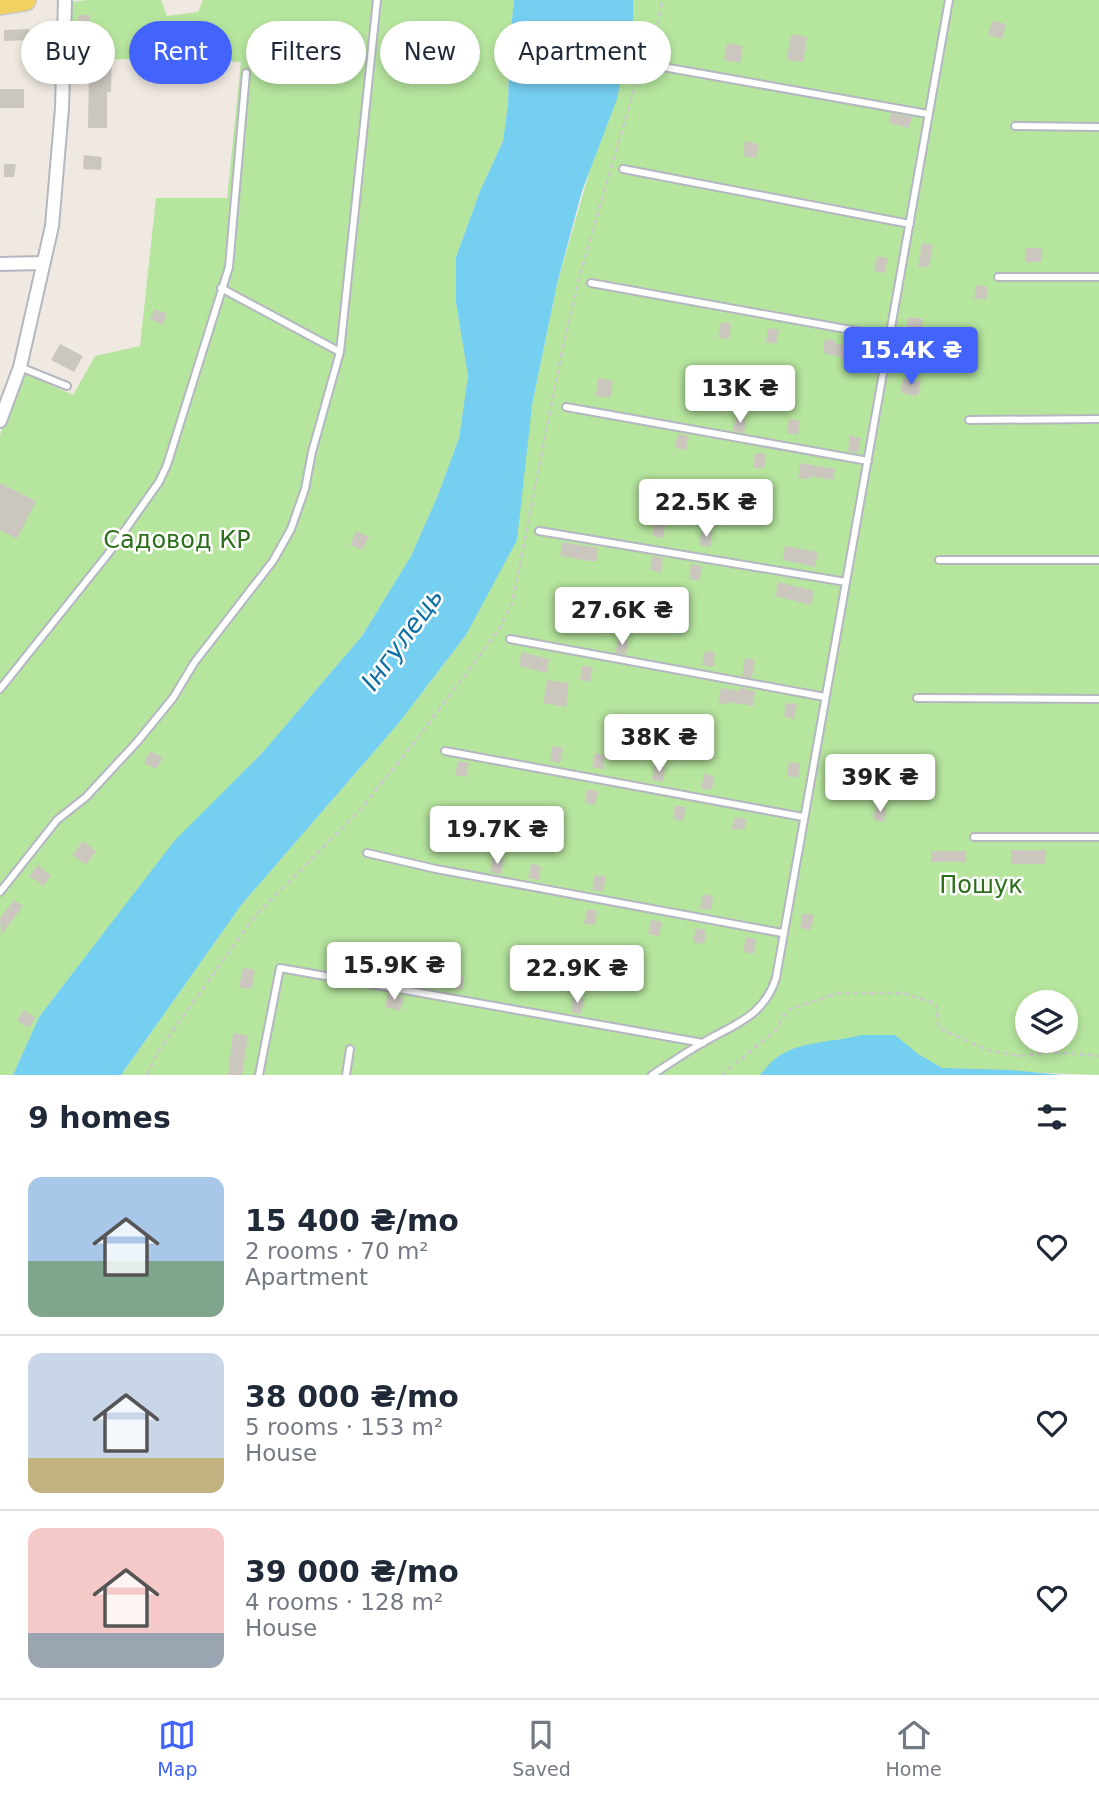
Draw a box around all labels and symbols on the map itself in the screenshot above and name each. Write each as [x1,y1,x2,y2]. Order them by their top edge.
pin: 15.4K ₴ [846,328,976,387]
pin: 13K ₴ [691,366,789,425]
pin: 22.5K ₴ [641,480,771,539]
park label: Садовод КР [103,526,251,554]
water label: Інгулець [355,582,449,696]
pin: 27.6K ₴ [557,588,687,647]
pin: 38K ₴ [610,714,708,774]
pin: 39K ₴ [831,754,929,814]
pin: 19.7K ₴ [432,806,562,866]
park label: Пошук [939,871,1023,899]
pin: 15.9K ₴ [329,942,459,1002]
pin: 22.9K ₴ [512,946,642,1005]

